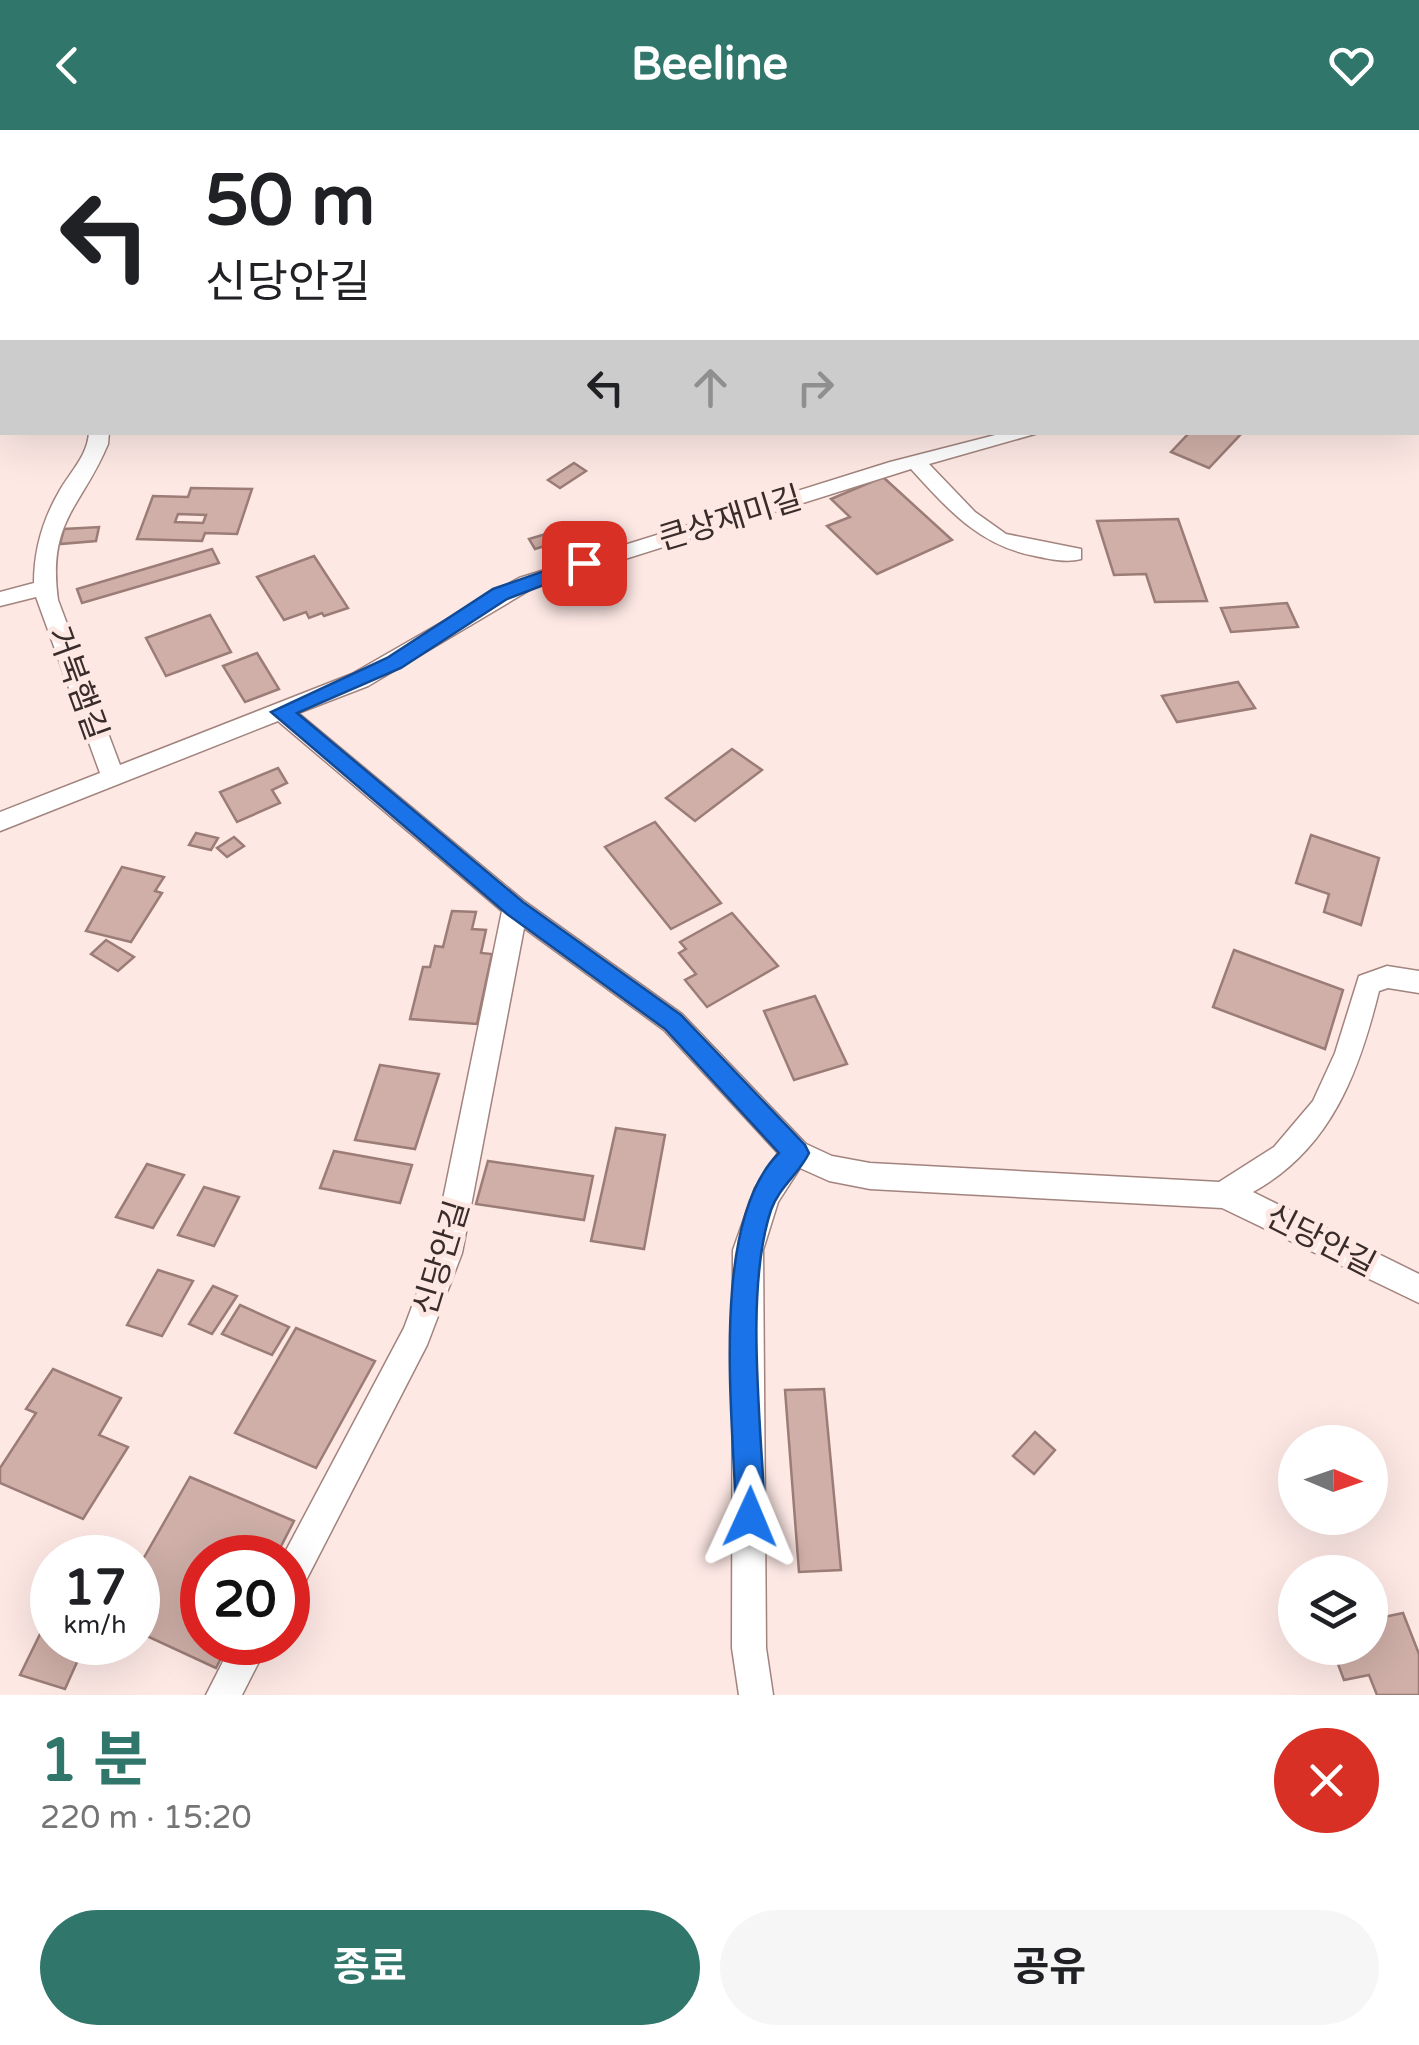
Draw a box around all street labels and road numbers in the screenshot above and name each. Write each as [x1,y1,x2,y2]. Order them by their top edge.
street label: 큰상재미길 [654,479,806,559]
street label: 거북햄길 [39,622,115,745]
street label: 신당안길 [407,1196,477,1320]
street label: 신당안길 [1259,1197,1382,1285]

